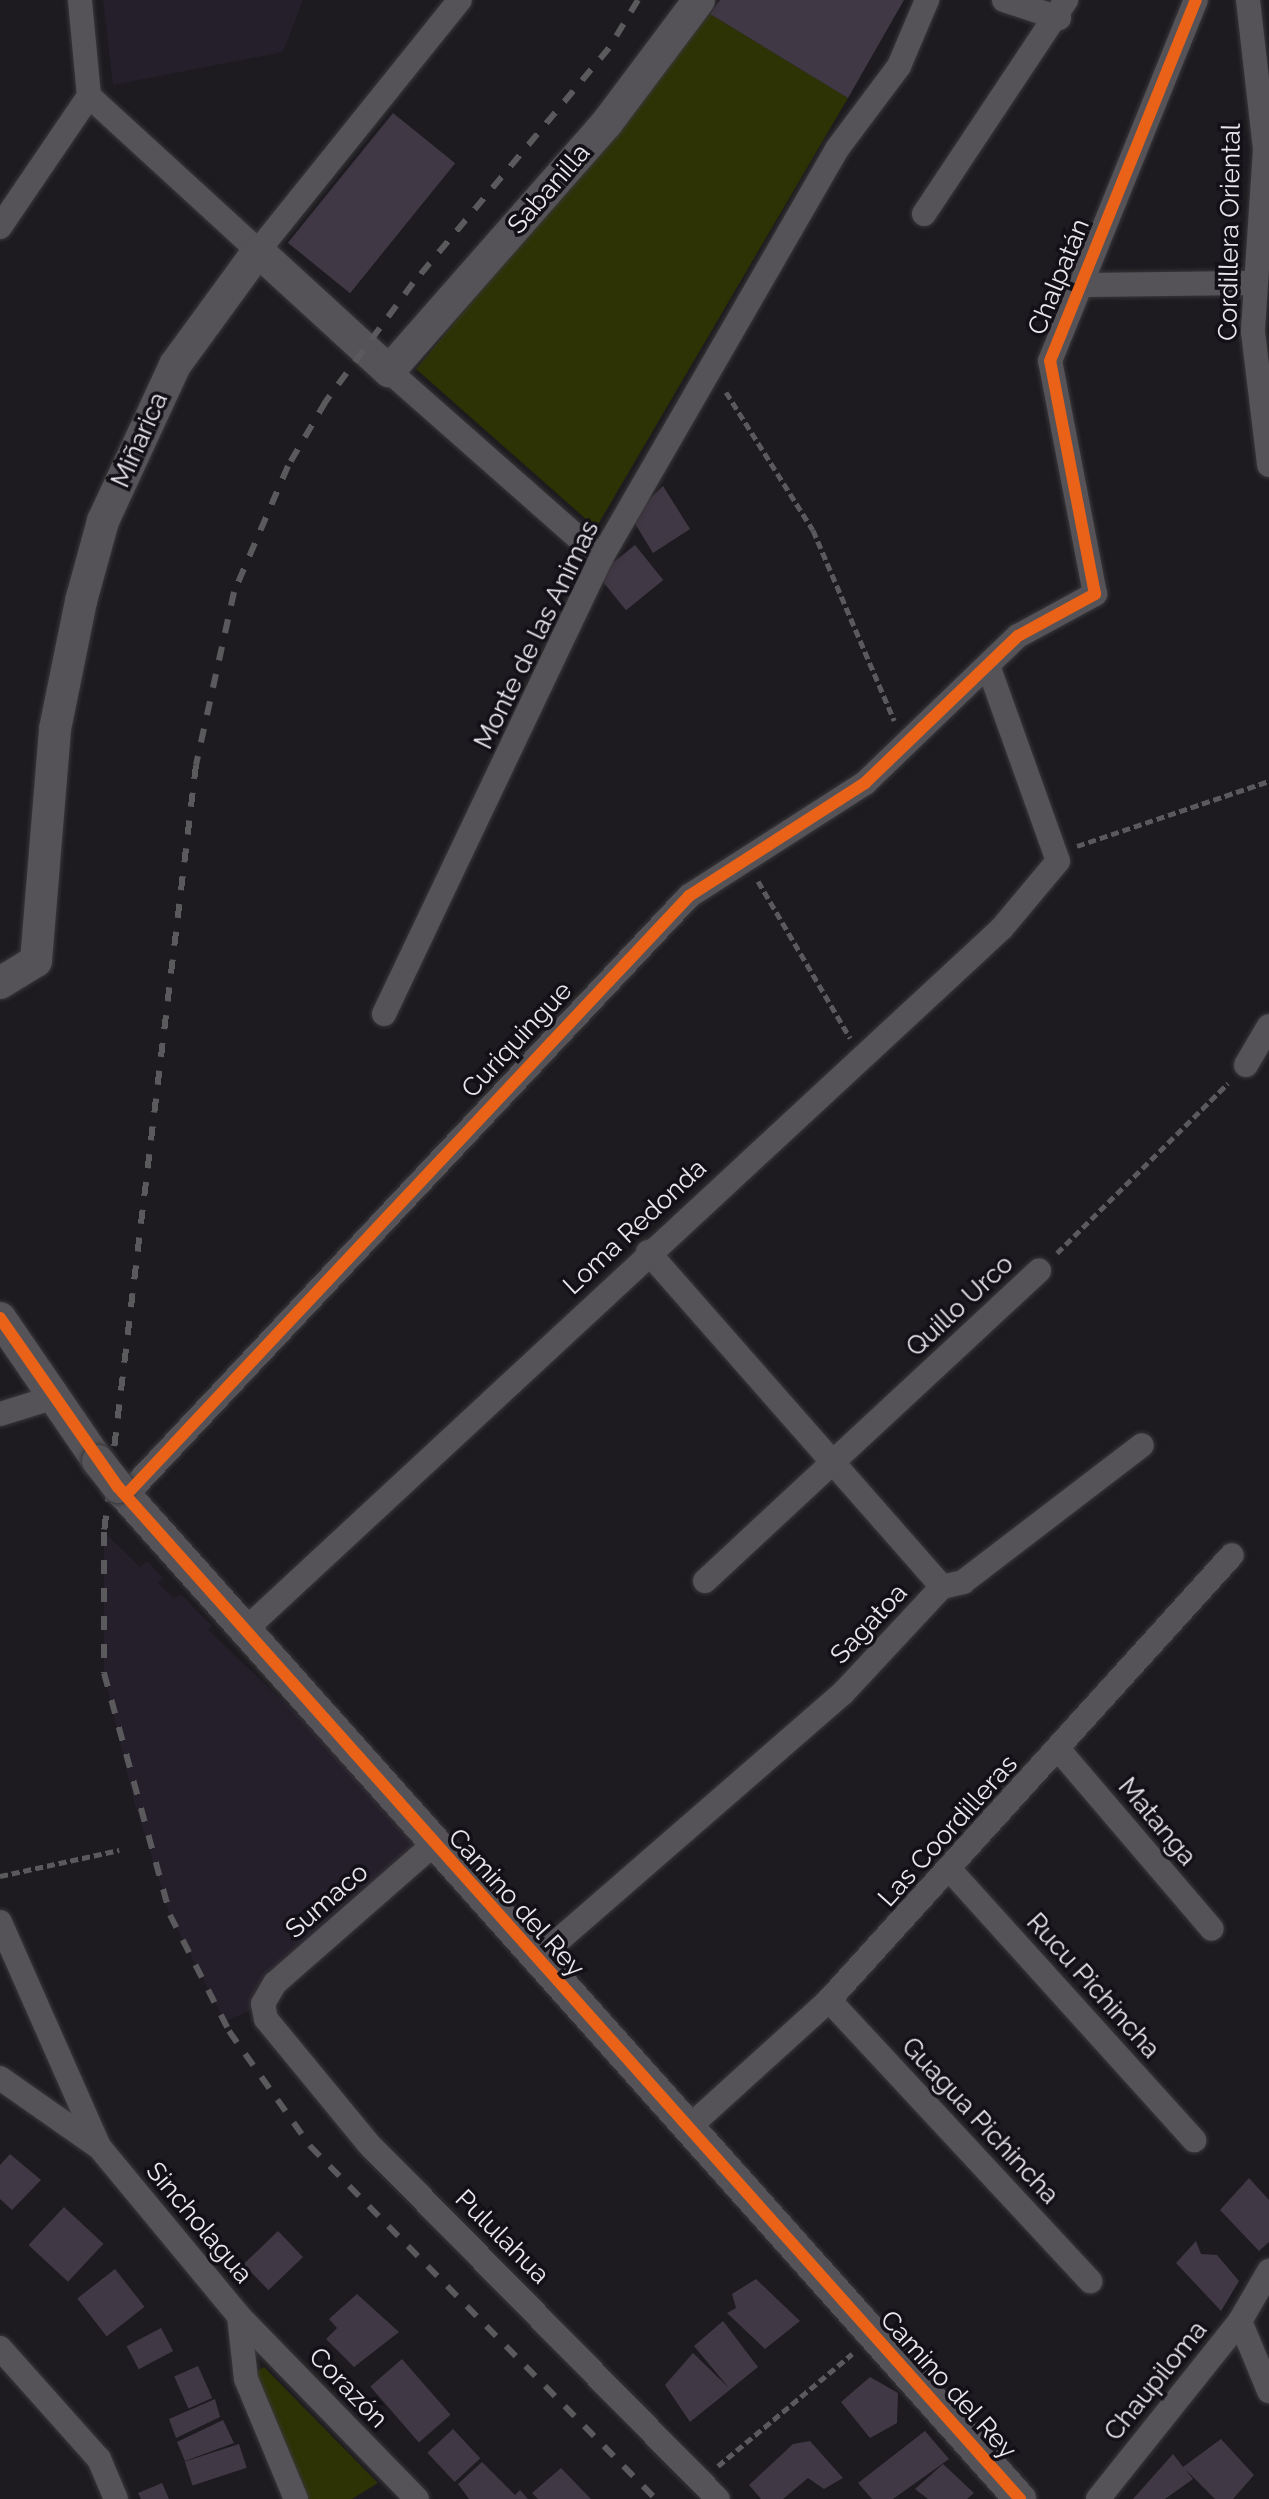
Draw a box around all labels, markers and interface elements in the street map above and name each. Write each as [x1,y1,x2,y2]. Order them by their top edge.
street label: Cordillera Oriental [1213,123,1247,341]
street label: Sabanilla [501,138,597,240]
street label: Chalpatán [1022,214,1096,340]
street label: Miñarica [105,388,175,492]
street label: Monte de las Animas [468,515,606,755]
street label: Curiquingue [455,976,579,1104]
street label: Loma Redonda [557,1153,713,1301]
street label: Quillo Urco [900,1249,1020,1363]
street label: Sagatoa [824,1577,914,1671]
street label: Las Coordilleras [872,1749,1024,1913]
street label: Matanga [1111,1772,1203,1872]
street label: Camino del Rey [441,1822,591,1984]
street label: Sumaco [279,1857,375,1945]
street label: Rucu Pichincha [1020,1907,1166,2065]
street label: Guagua Pichincha [895,2031,1065,2211]
street label: Sincholagua [139,2156,259,2290]
street label: Pululahua [448,2183,556,2291]
street label: Camino del Rey [873,2304,1023,2466]
street label: Chaupiloma [1098,2315,1214,2447]
street label: Corazón [302,2341,394,2435]

